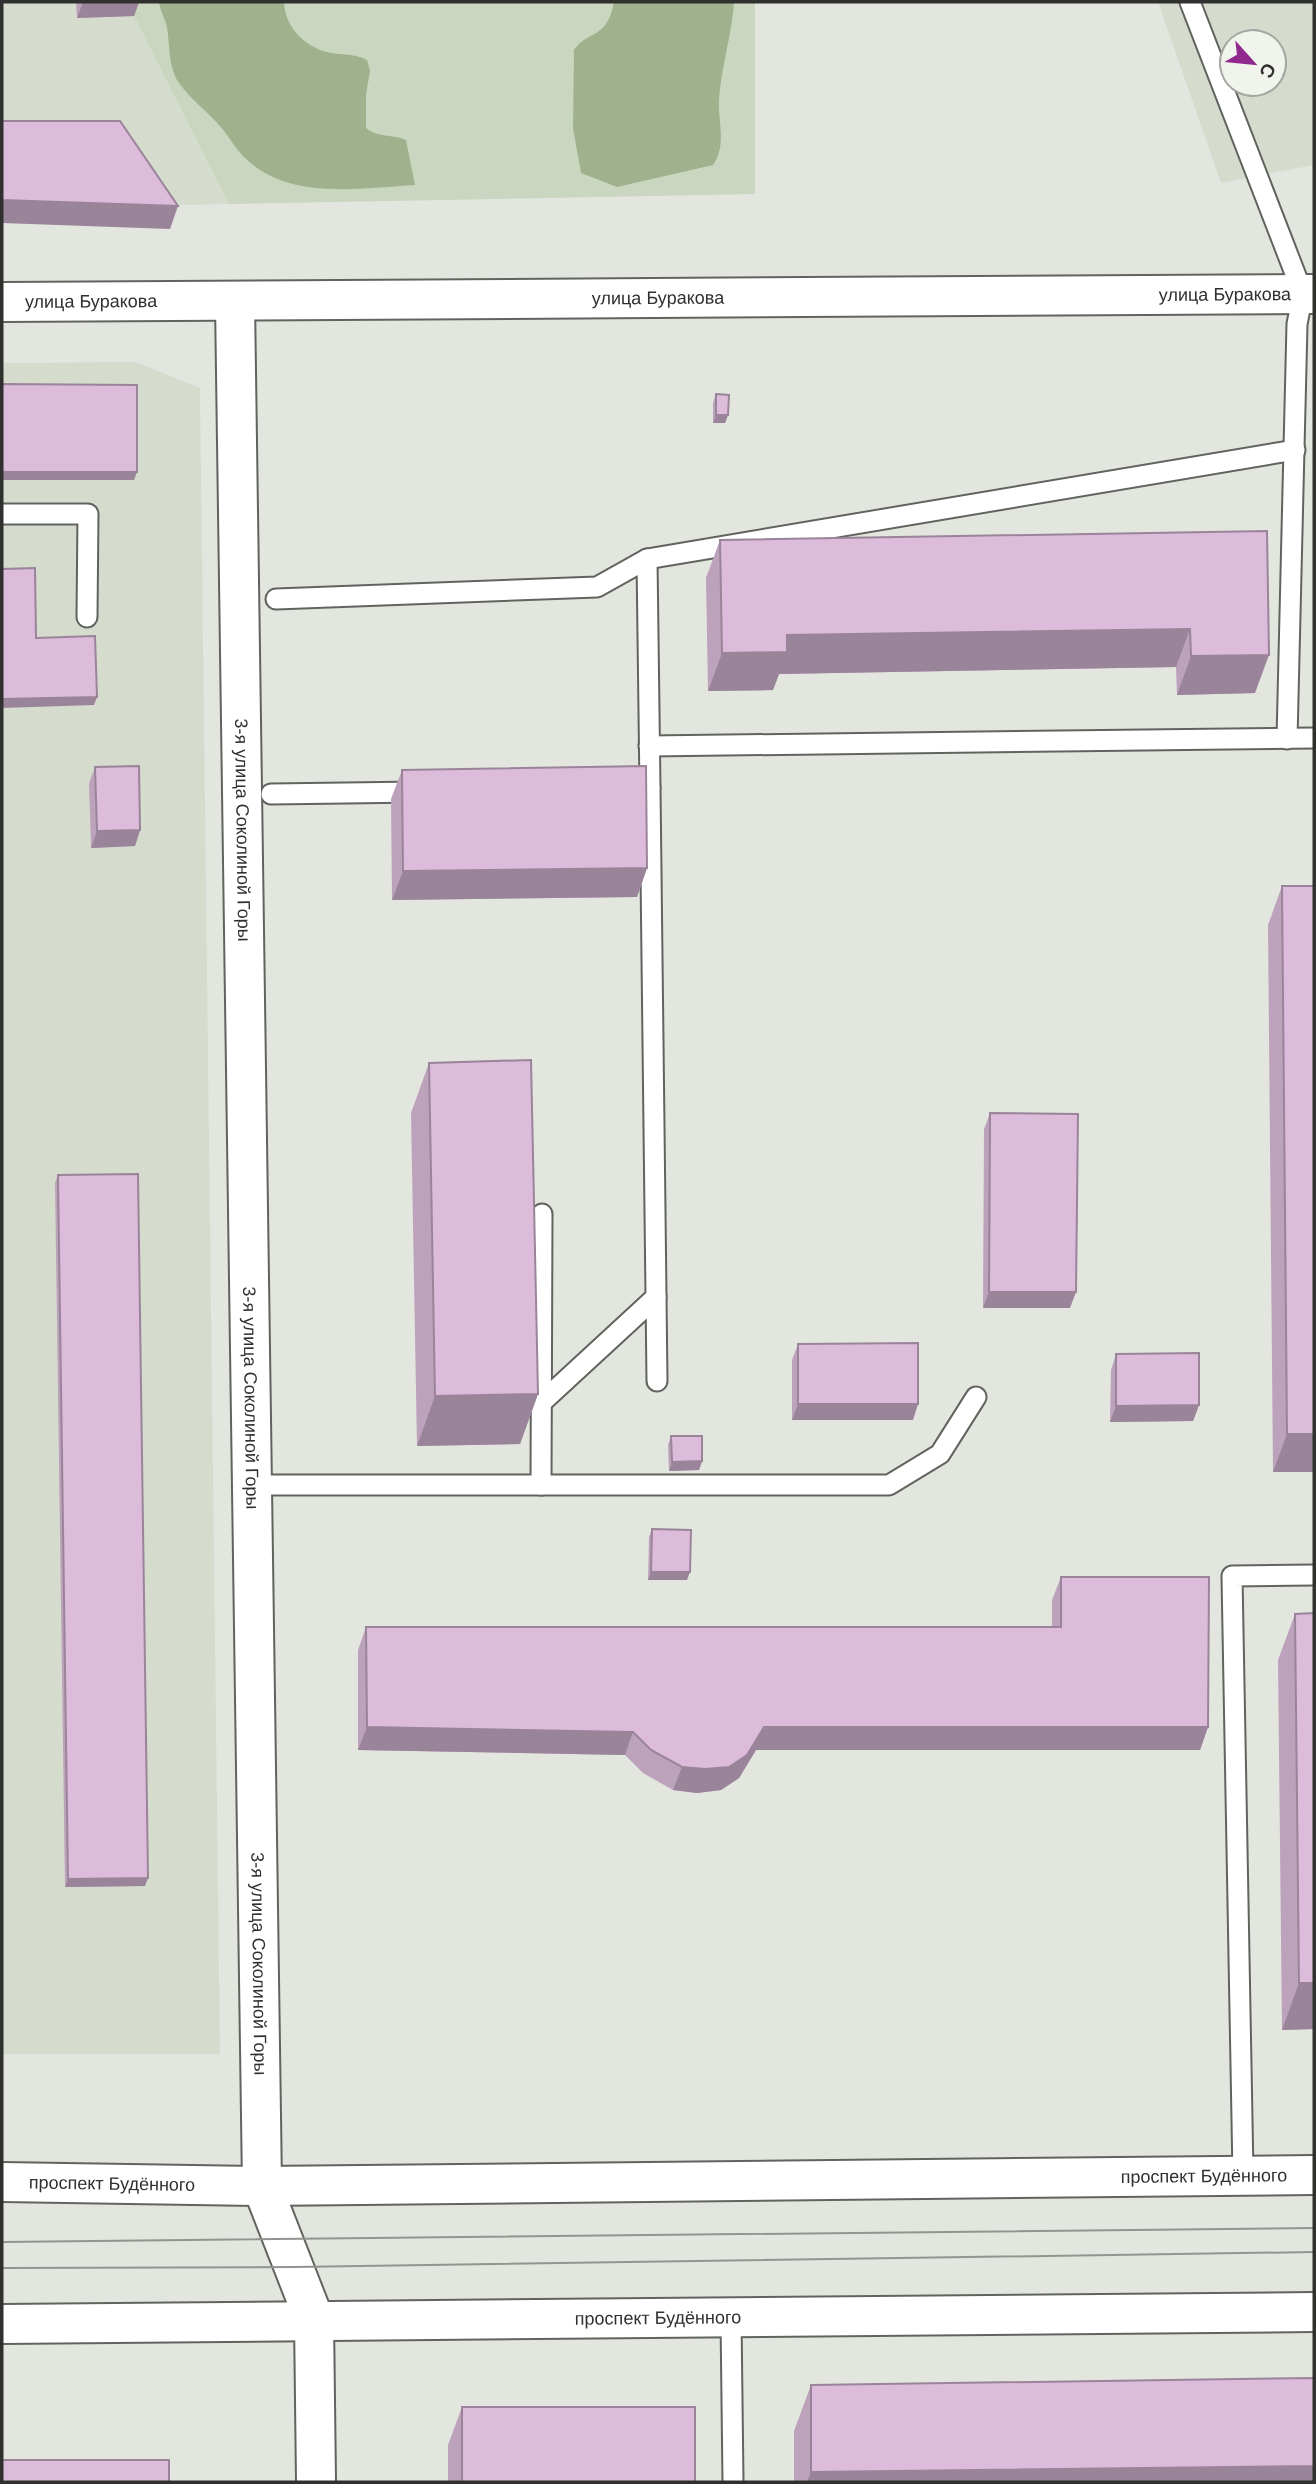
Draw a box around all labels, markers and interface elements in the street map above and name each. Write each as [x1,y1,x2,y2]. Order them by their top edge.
north arrow [1218,28,1288,98]
text: С [1255,60,1280,82]
street label: улица Буракова [1159,284,1292,305]
street label: улица Буракова [592,288,725,308]
street label: улица Буракова [25,291,158,312]
street label: 3-я улица Соколиной Горы [231,718,254,942]
street label: 3-я улица Соколиной Горы [239,1286,262,1510]
street label: 3-я улица Соколиной Горы [247,1852,270,2076]
street label: проспект Будённого [1121,2165,1287,2187]
street label: проспект Будённого [29,2172,195,2195]
street label: проспект Будённого [575,2307,741,2329]

